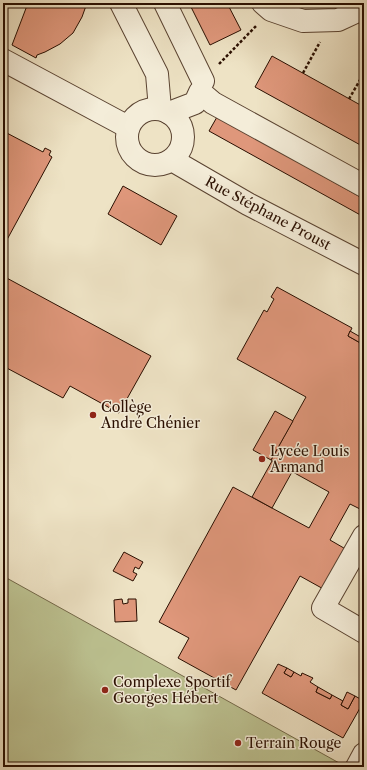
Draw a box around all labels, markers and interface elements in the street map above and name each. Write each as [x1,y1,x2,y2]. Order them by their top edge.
street label: Rue Stéphane Proust [202,172,334,254]
place label: Collège André Chénier [100,398,200,432]
marker: Collège André Chénier [88,410,98,420]
place label: Lycée Louis Armand [269,442,349,476]
marker: Lycée Louis Armand [257,454,267,464]
place label: Complexe Sportif Georges Hébert [113,673,233,707]
marker: Complexe Sportif Georges Hébert [100,685,110,695]
place label: Terrain Rouge [246,734,342,752]
marker: Terrain Rouge [233,738,243,748]

